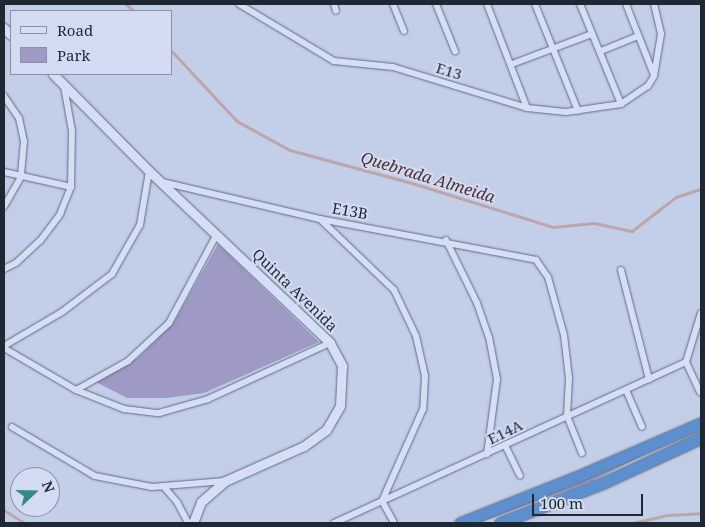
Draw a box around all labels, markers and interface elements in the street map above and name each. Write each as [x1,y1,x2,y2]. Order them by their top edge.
legend [10,10,172,75]
text: Road [57,20,93,40]
text: Park [57,45,90,65]
street label: E13 [434,59,464,83]
water label: Quebrada Almeida [359,147,497,207]
street label: E13B [331,199,369,223]
street label: Quinta Avenida [249,245,341,335]
street label: E14A [485,416,525,448]
north arrow [10,467,60,517]
text: N [38,478,59,495]
scale bar [535,484,646,516]
text: 100 m [540,493,583,513]

